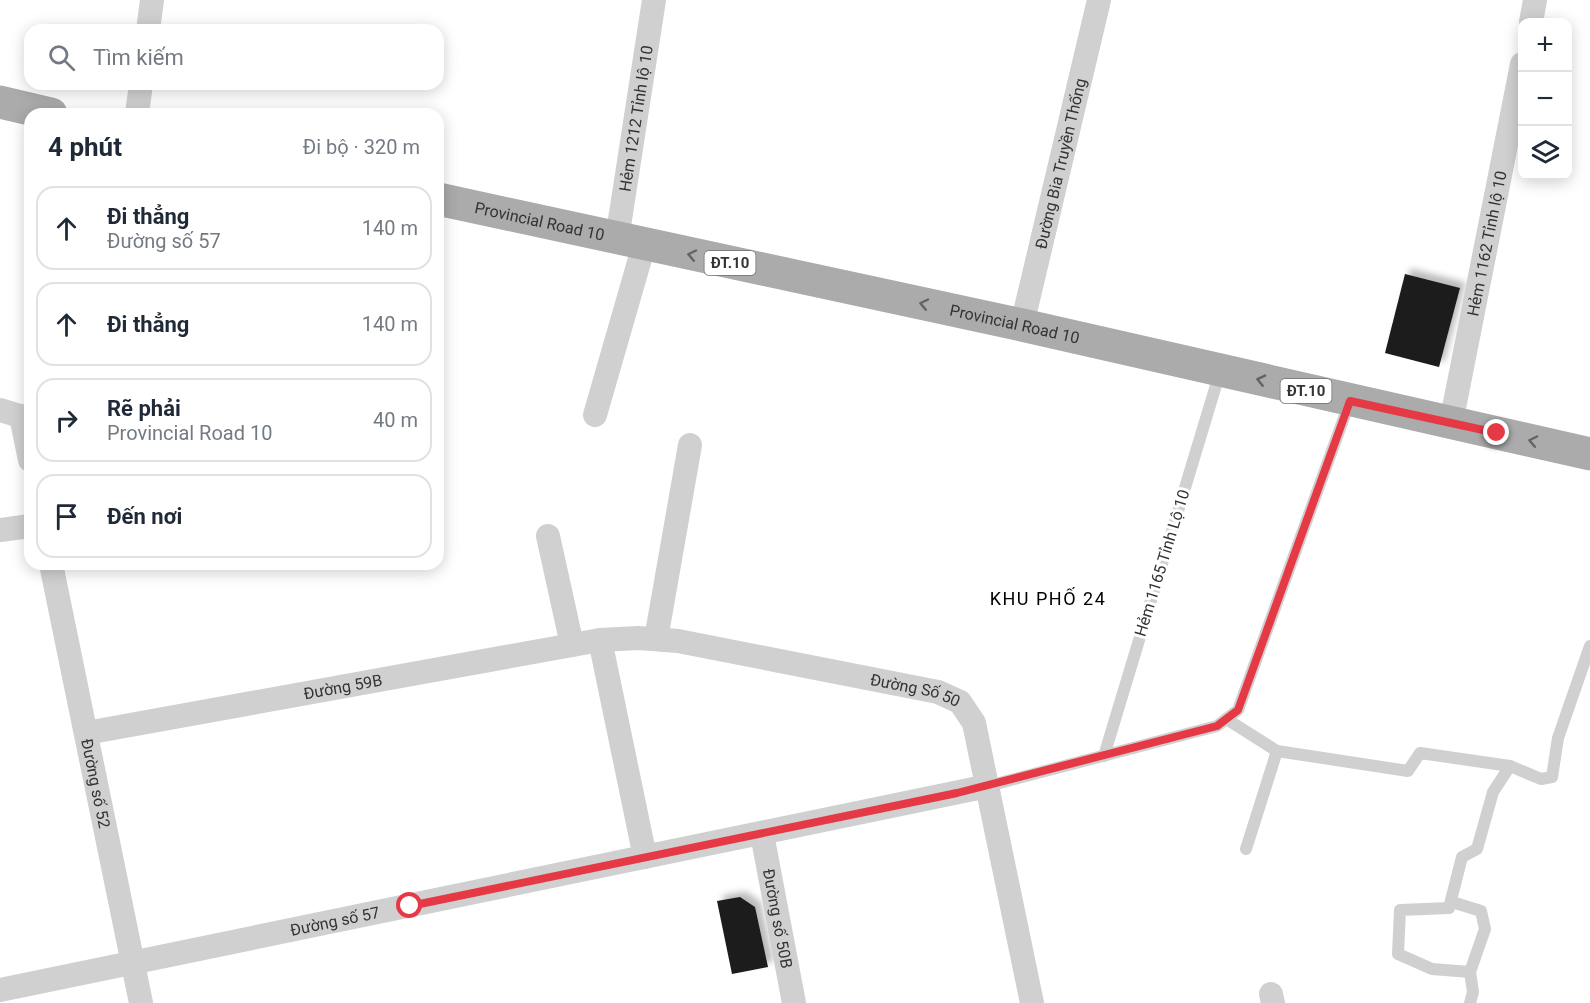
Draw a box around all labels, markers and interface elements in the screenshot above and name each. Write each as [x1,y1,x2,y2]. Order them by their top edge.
map controls [1518,18,1572,180]
button: + [1518,18,1572,72]
search box [24,24,444,90]
icon: search [45,41,78,74]
street label: Hẻm 1212 Tỉnh lộ 10 [615,44,656,193]
text: Tìm kiếm [93,45,184,70]
button: − [1518,72,1572,126]
street label: Đường Bia Truyền Thống [1031,76,1090,251]
button: layers [1518,126,1572,180]
text: 4 phút [48,132,122,162]
text: Đi bộ · 320 m [303,135,420,159]
street label: Hẻm 1162 Tỉnh lộ 10 [1463,169,1510,318]
street label: Provincial Road 10 [473,198,606,244]
text: Đi thẳng [107,204,189,229]
icon: ahead [50,212,83,245]
text: 140 m [362,216,418,240]
text: Đường số 57 [107,229,221,253]
one-way arrow [687,249,697,262]
road number: ĐT.10 [704,251,756,275]
one-way arrow [919,298,929,311]
street label: Provincial Road 10 [948,300,1081,347]
icon: ahead [50,308,83,341]
text: Đi thẳng [107,312,189,337]
text: 140 m [362,312,418,336]
one-way arrow [1256,375,1266,388]
road number: ĐT.10 [1280,379,1332,403]
text: Rẽ phải [107,396,181,421]
icon: right [50,404,83,437]
text: 40 m [373,408,418,432]
route end [1483,419,1509,445]
text: Provincial Road 10 [107,421,272,445]
one-way arrow [1528,435,1538,448]
street label: Hẻm 1165 Tỉnh Lộ 10 [1131,487,1193,639]
icon: arrive [50,500,83,533]
text: Đến nơi [107,504,182,529]
district label: KHU PHỐ 24 [990,587,1106,609]
street label: Đường Số 50 [869,669,963,710]
street label: Đường 59B [302,670,384,703]
street label: Đường số 52 [78,737,114,830]
street label: Đường số 50B [759,867,797,970]
route start [396,892,422,918]
street label: Đường số 57 [288,902,381,939]

